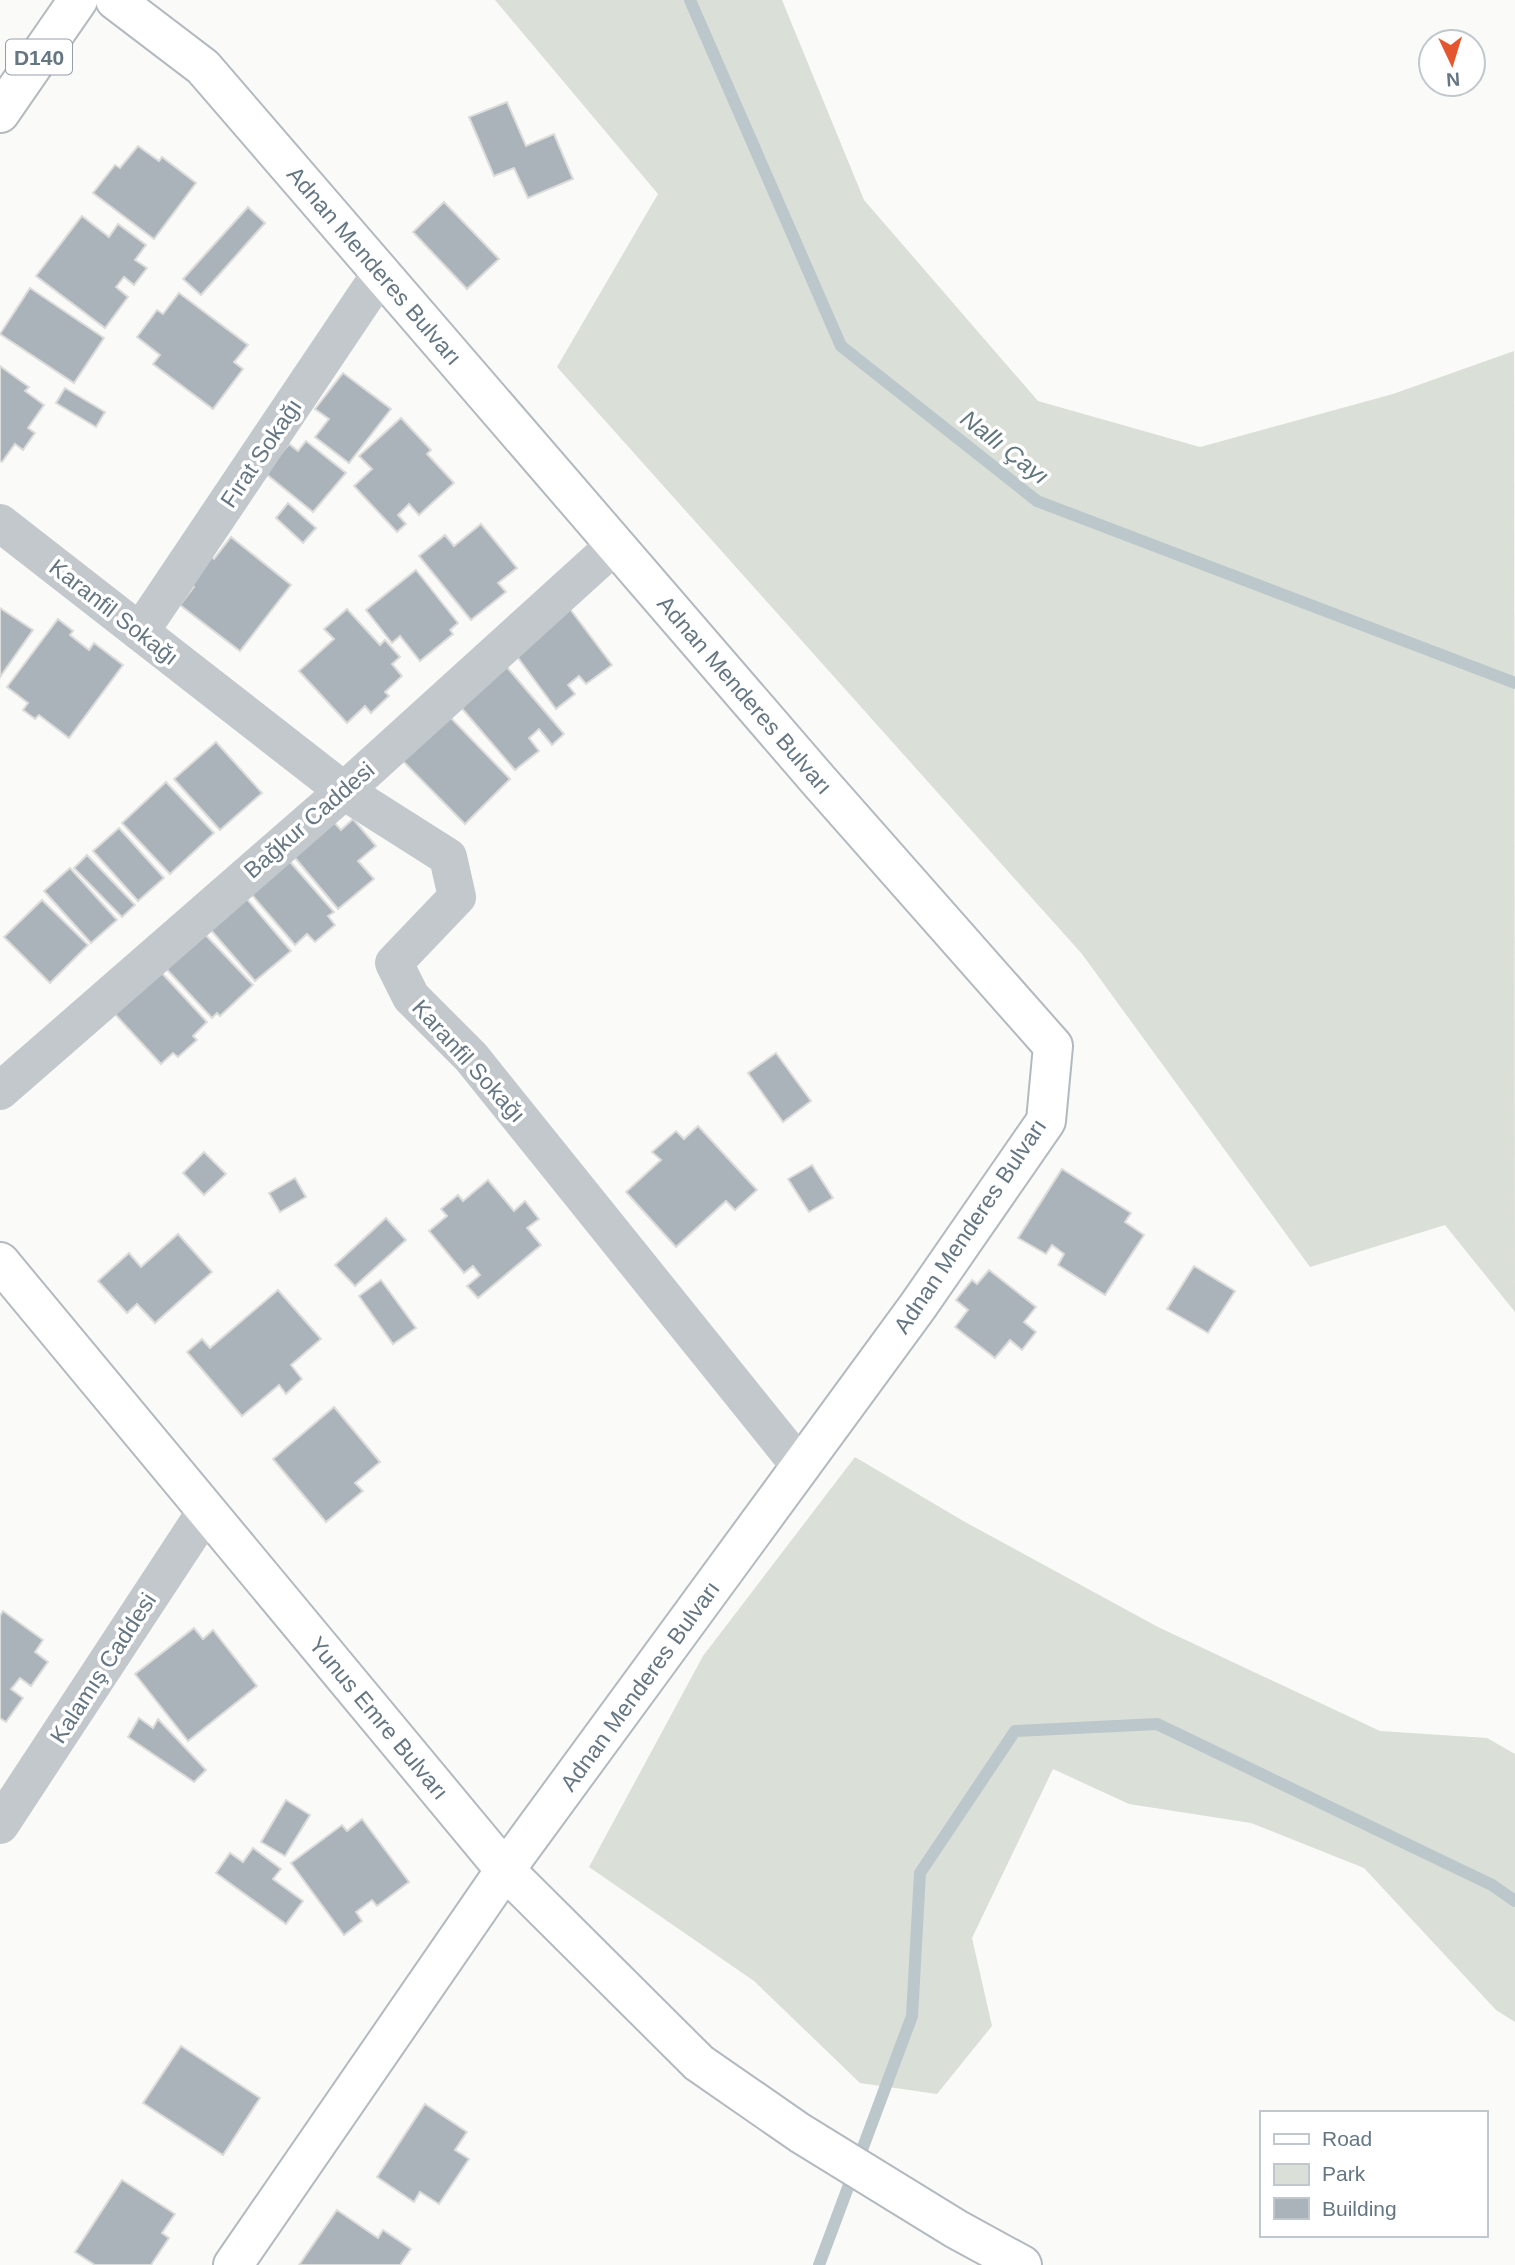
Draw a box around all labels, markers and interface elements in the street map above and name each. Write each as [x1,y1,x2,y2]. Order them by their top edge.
north arrow [1417,28,1487,98]
road number: D140 [6,40,72,74]
text: N [1446,69,1461,90]
street label: Adnan Menderes Bulvarı [282,161,467,370]
street label: Fırat Sokağı [215,394,307,512]
water label: Nallı Çayı [956,404,1054,490]
street label: Karanfil Sokağı [45,554,183,670]
street label: Adnan Menderes Bulvarı [652,591,837,799]
street label: Bağkur Caddesi [239,757,379,883]
street label: Karanfil Sokağı [407,994,531,1128]
street label: Adnan Menderes Bulvarı [888,1114,1052,1338]
street label: Adnan Menderes Bulvarı [555,1576,725,1796]
street label: Kalamış Caddesi [45,1588,161,1748]
street label: Yunus Emre Bulvarı [304,1632,454,1805]
legend [1260,2111,1487,2237]
text: Road [1322,2127,1372,2150]
text: Park [1322,2162,1366,2185]
text: Building [1322,2197,1397,2220]

